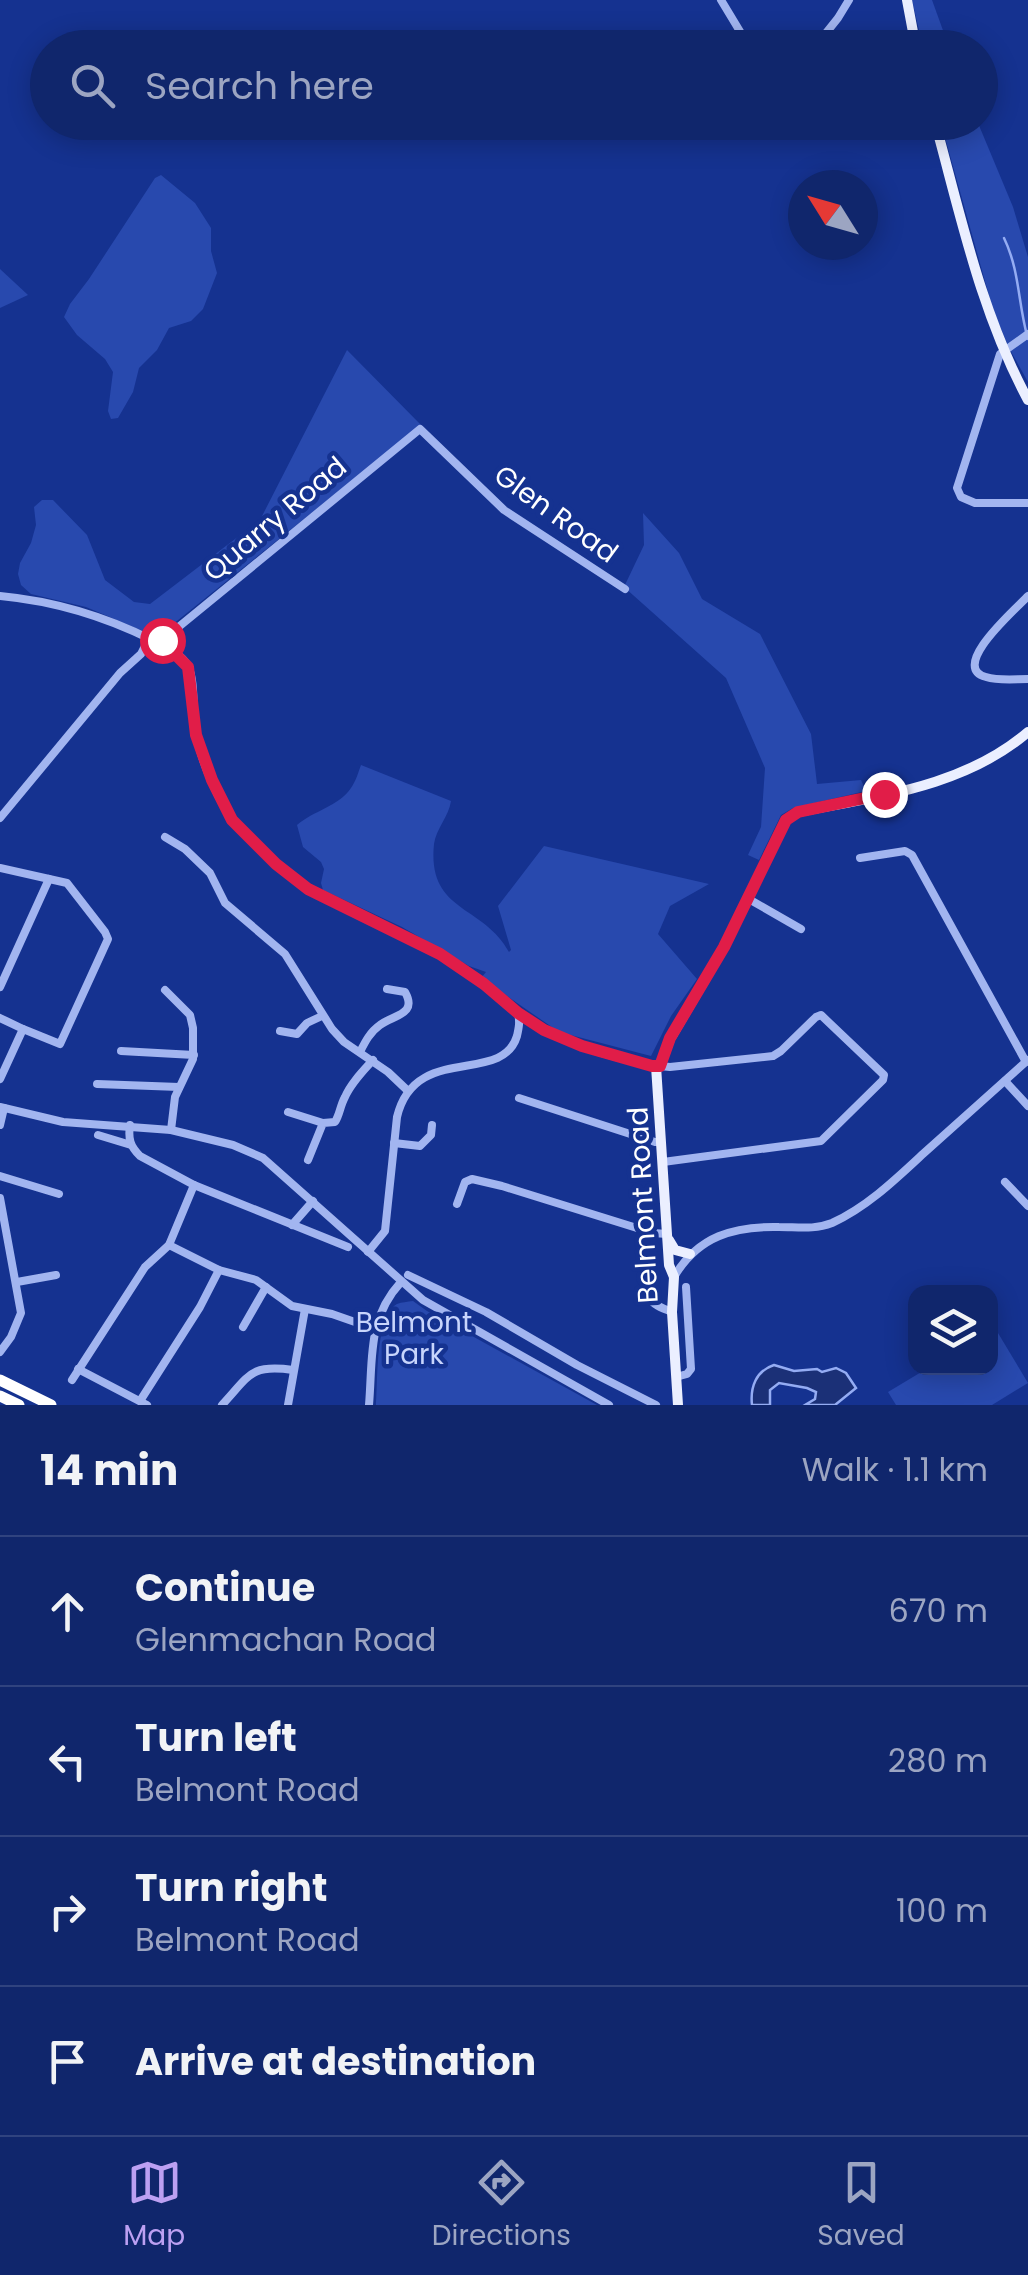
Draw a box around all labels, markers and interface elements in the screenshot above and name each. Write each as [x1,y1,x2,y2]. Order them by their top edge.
search box [30,30,998,140]
icon: search [65,58,120,113]
text: Search here [145,59,374,112]
north arrow [788,170,878,260]
street label: Quarry Road [195,448,355,590]
street label: Glen Road [486,456,626,572]
route start [140,618,186,664]
route end [862,772,908,818]
street label: Belmont Road [618,1106,668,1304]
map controls [908,1285,998,1375]
button: layers [908,1285,998,1375]
park label: Belmont Park [356,1303,472,1374]
text: 14 min [40,1441,178,1500]
text: Walk · 1.1 km [802,1447,988,1492]
text: Continue [135,1561,315,1614]
icon: ahead [40,1584,95,1639]
text: 670 m [889,1588,988,1633]
text: Glenmachan Road [135,1617,436,1662]
text: Turn left [135,1711,297,1764]
icon: left [40,1734,95,1789]
text: 280 m [888,1738,988,1783]
text: Belmont Road [135,1767,360,1812]
text: Turn right [135,1861,327,1914]
icon: right [40,1884,95,1939]
text: 100 m [896,1888,988,1933]
text: Belmont Road [135,1917,360,1962]
icon: arrive [40,2034,95,2089]
text: Arrive at destination [135,2035,536,2088]
tab: Map [123,2155,185,2257]
tab: Directions [432,2155,571,2257]
tab: Saved [817,2155,905,2257]

